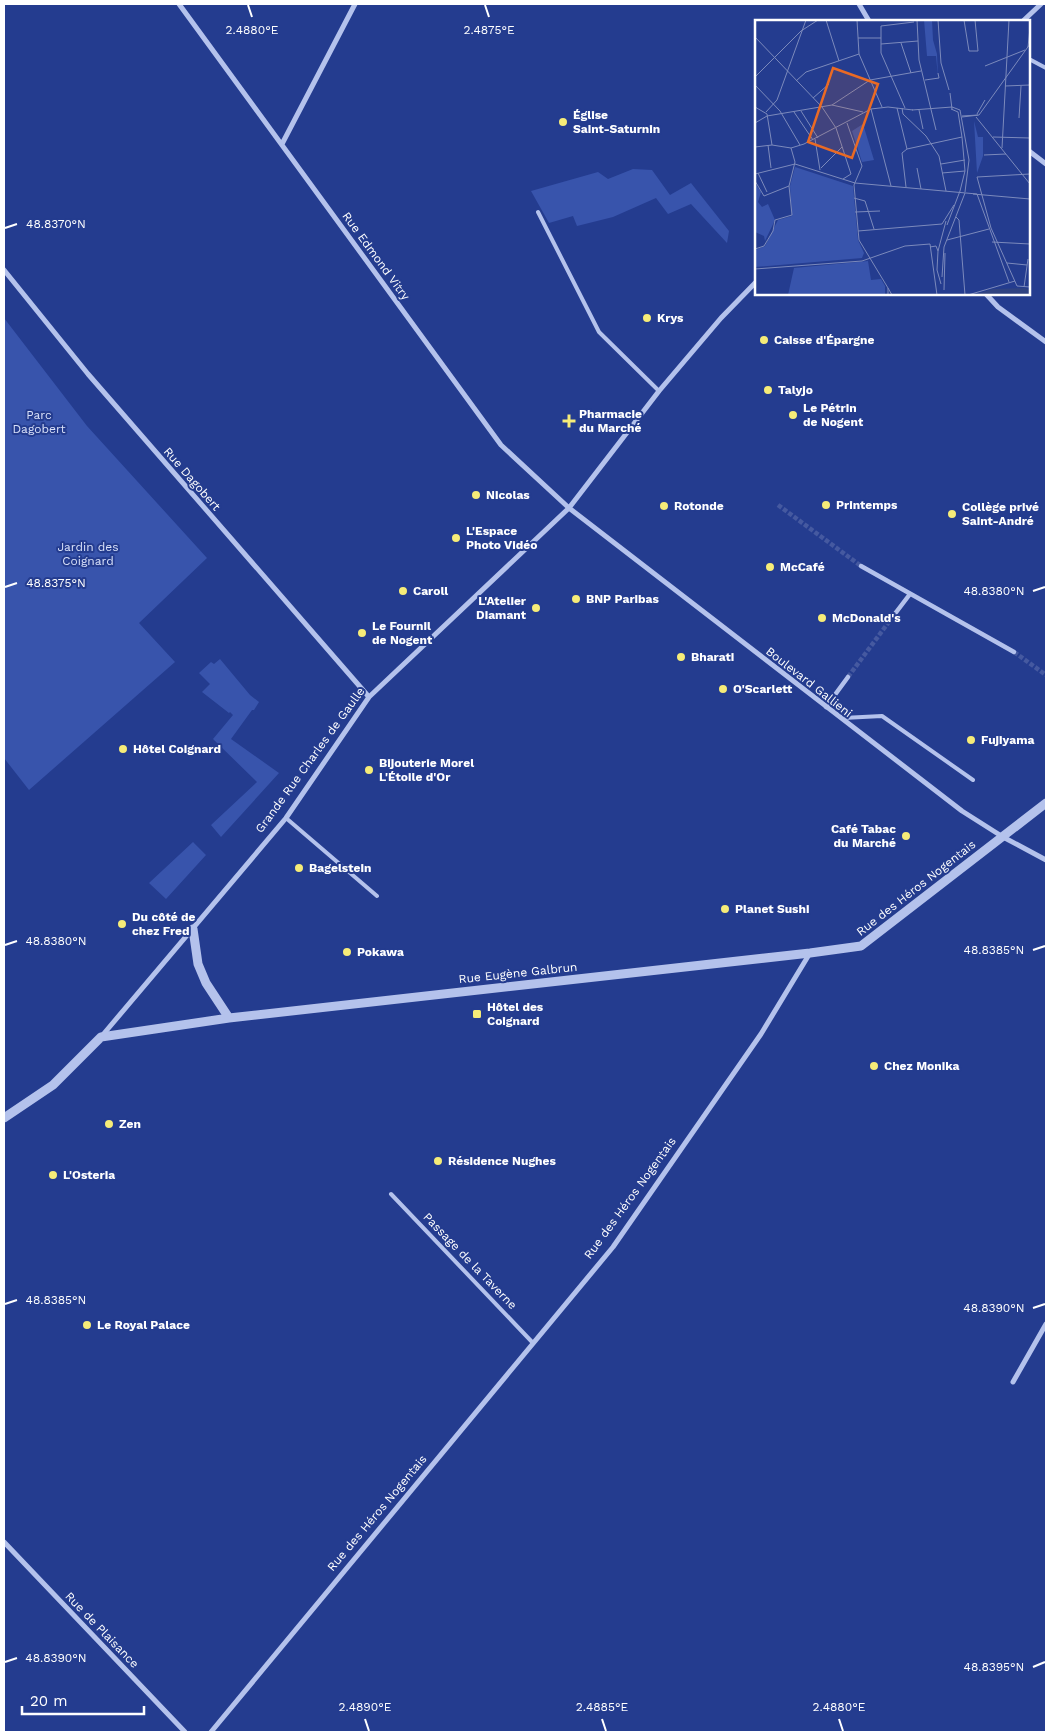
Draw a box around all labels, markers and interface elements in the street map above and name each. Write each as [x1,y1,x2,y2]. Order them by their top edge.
inset map [755,20,1030,295]
text: 2.4880°E [226,23,279,37]
text: 2.4875°E [463,23,515,37]
place label: Église Saint-Saturnin [573,108,660,136]
marker: Église Saint-Saturnin [557,116,569,128]
street label: Rue Edmond Vitry [339,209,413,303]
text: 48.8370°N [26,217,86,231]
place label: Krys [657,311,684,325]
marker: Krys [641,312,653,324]
place label: Caisse d'Épargne [774,333,874,347]
marker: Caisse d'Épargne [758,334,770,346]
place label: Talyjo [778,383,813,397]
marker: Talyjo [762,384,774,396]
place label: Le Pétrin de Nogent [803,401,864,429]
place label: Pharmacie du Marché [579,407,642,435]
park label: Parc Dagobert [12,408,66,436]
marker: Le Pétrin de Nogent [787,409,799,421]
marker: Pharmacie du Marché [563,415,575,427]
street label: Rue Dagobert [161,444,223,514]
place label: Nicolas [486,488,530,502]
marker: Nicolas [470,489,482,501]
place label: Printemps [836,498,898,512]
place label: Rotonde [674,499,724,513]
marker: Printemps [820,499,832,511]
marker: Rotonde [658,500,670,512]
place label: Collège privé Saint-André [962,500,1039,528]
marker: Collège privé Saint-André [946,508,958,520]
place label: L'Espace Photo Vidéo [466,524,537,552]
marker: L'Espace Photo Vidéo [450,532,462,544]
park label: Jardin des Coignard [57,540,119,568]
place label: McCafé [780,560,825,574]
marker: McCafé [764,561,776,573]
text: 48.8375°N [26,576,86,590]
place label: Caroll [413,584,448,598]
text: 48.8380°N [963,584,1025,598]
marker: Caroll [397,585,409,597]
place label: BNP Paribas [586,592,659,606]
marker: BNP Paribas [570,593,582,605]
place label: L'Atelier Diamant [476,594,527,622]
marker: L'Atelier Diamant [530,602,542,614]
place label: McDonald's [832,611,901,625]
marker: McDonald's [816,612,828,624]
place label: Le Fournil de Nogent [372,619,433,647]
marker: Le Fournil de Nogent [356,627,368,639]
street label: Boulevard Gallieni [763,644,855,720]
place label: Bharati [691,650,734,664]
marker: Bharati [675,651,687,663]
place label: O'Scarlett [733,682,793,696]
marker: O'Scarlett [717,683,729,695]
street label: Grande Rue Charles de Gaulle [252,684,368,836]
place label: Fujiyama [981,733,1034,747]
marker: Fujiyama [965,734,977,746]
place label: Hôtel Coignard [133,742,221,756]
marker: Hôtel Coignard [117,743,129,755]
place label: Bijouterie Morel L'Étoile d'Or [379,756,474,784]
marker: Bijouterie Morel L'Étoile d'Or [363,764,375,776]
place label: Café Tabac du Marché [831,822,896,850]
marker: Café Tabac du Marché [900,830,912,842]
street label: Rue des Héros Nogentais [854,837,978,939]
place label: Bagelstein [309,861,371,875]
marker: Bagelstein [293,862,305,874]
place label: Planet Sushi [735,902,809,916]
marker: Planet Sushi [719,903,731,915]
place label: Du côté de chez Fred [132,910,196,938]
marker: Du côté de chez Fred [116,918,128,930]
text: 48.8380°N [25,934,87,948]
text: 48.8385°N [964,943,1024,957]
place label: Pokawa [357,945,404,959]
marker: Pokawa [341,946,353,958]
street label: Rue Eugène Galbrun [458,960,578,986]
place label: Hôtel des Coignard [487,1000,544,1028]
marker: Hôtel des Coignard [471,1008,483,1020]
place label: Chez Monika [884,1059,960,1073]
marker: Chez Monika [868,1060,880,1072]
place label: Zen [119,1117,141,1131]
marker: Zen [103,1118,115,1130]
street label: Rue des Héros Nogentais [581,1134,679,1262]
place label: Résidence Nughes [448,1154,557,1168]
marker: Résidence Nughes [432,1155,444,1167]
place label: L'Osteria [63,1168,115,1182]
marker: L'Osteria [47,1169,59,1181]
street label: Passage de la Taverne [420,1210,520,1312]
text: 48.8385°N [26,1293,86,1307]
text: 48.8390°N [963,1301,1025,1315]
place label: Le Royal Palace [97,1318,190,1332]
marker: Le Royal Palace [81,1319,93,1331]
street label: Rue des Héros Nogentais [324,1452,430,1574]
street label: Rue de Plaisance [62,1589,142,1671]
text: 48.8390°N [25,1651,87,1665]
text: 48.8395°N [964,1660,1024,1674]
scale bar [22,1684,145,1716]
text: 20 m [30,1692,68,1710]
text: 2.4890°E [339,1700,392,1714]
text: 2.4885°E [576,1700,629,1714]
text: 2.4880°E [813,1700,866,1714]

